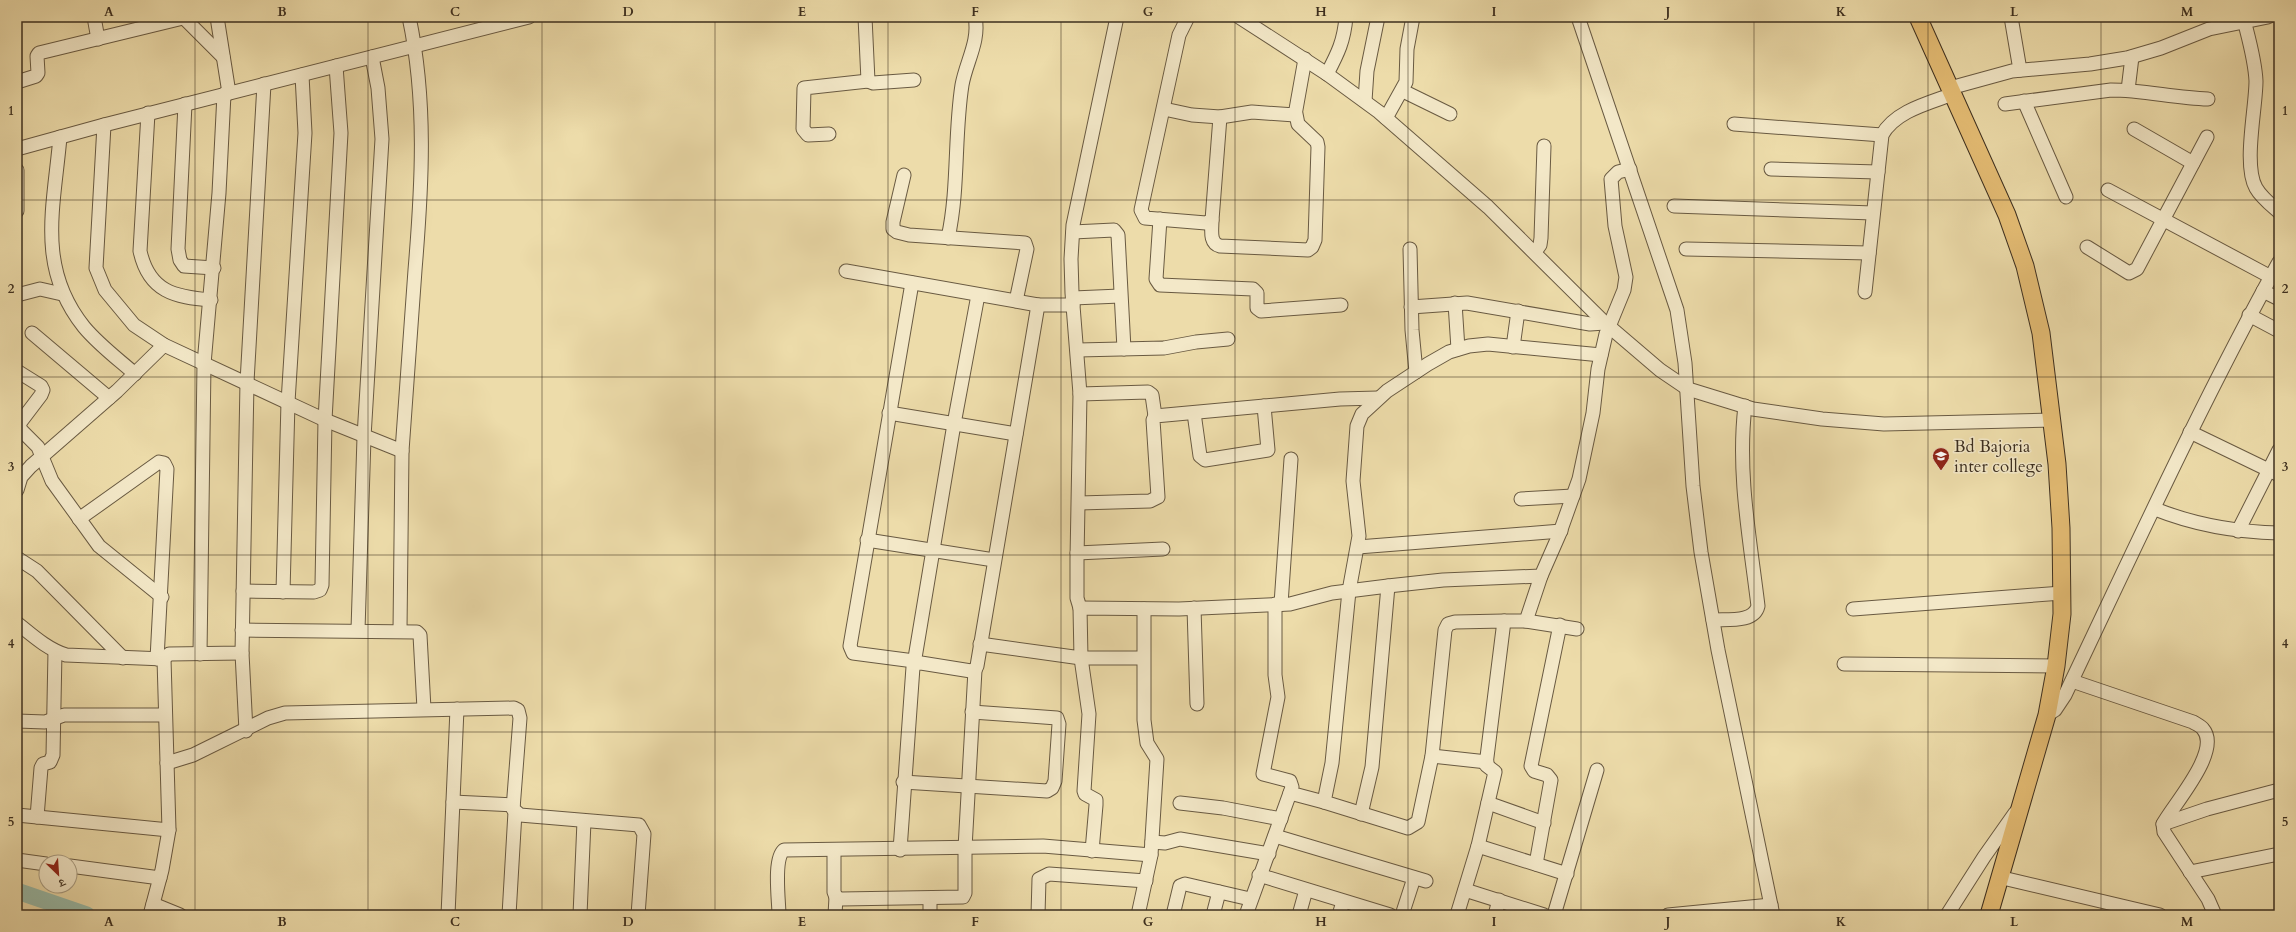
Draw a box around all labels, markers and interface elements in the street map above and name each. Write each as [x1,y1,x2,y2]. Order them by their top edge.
text: A [104,3,114,21]
text: B [277,3,287,21]
text: C [450,3,460,21]
text: D [622,3,634,21]
text: E [798,3,806,21]
text: F [971,3,979,21]
text: G [1143,3,1154,21]
text: H [1315,3,1327,21]
text: I [1491,3,1497,21]
text: J [1664,3,1671,21]
text: K [1836,3,1847,21]
text: L [2010,3,2019,21]
text: M [2181,3,2194,21]
text: 1 [8,102,14,120]
text: 1 [2282,102,2288,120]
text: 2 [8,280,15,298]
text: 2 [2282,280,2289,298]
place label: Bd Bajoria inter college [1954,435,2043,478]
school or university icon: Bd Bajoria inter college [1931,446,1951,471]
text: 3 [8,458,15,476]
text: 3 [2282,458,2289,476]
text: 4 [8,635,15,653]
text: 4 [2282,635,2289,653]
text: 5 [8,813,14,831]
text: 5 [2282,813,2288,831]
north arrow [38,854,78,894]
text: उ [55,874,69,891]
text: A [104,913,114,931]
text: B [277,913,287,931]
text: C [450,913,460,931]
text: D [622,913,634,931]
text: E [798,913,806,931]
text: F [971,913,979,931]
text: G [1143,913,1154,931]
text: H [1315,913,1327,931]
text: I [1491,913,1497,931]
text: J [1664,913,1671,931]
text: K [1836,913,1847,931]
text: L [2010,913,2019,931]
text: M [2181,913,2194,931]

